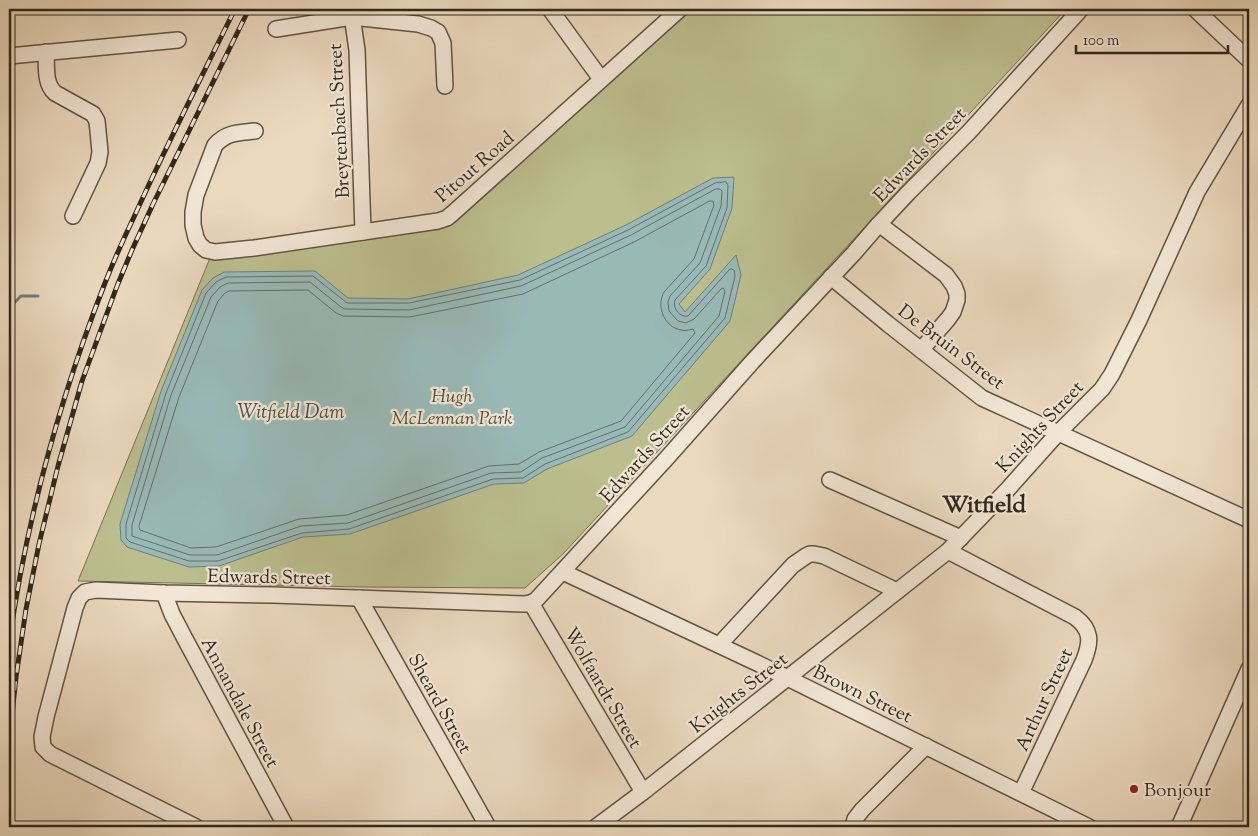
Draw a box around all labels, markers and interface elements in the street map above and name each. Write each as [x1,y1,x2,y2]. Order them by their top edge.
scale bar [1076,22,1228,54]
text: 100 m [1083,31,1120,52]
street label: Breytenbach Street [323,42,358,199]
street label: Edwards Street [868,102,974,209]
street label: Pitout Road [430,126,521,210]
street label: De Bruin Street [891,299,1010,398]
street label: Knights Street [991,375,1091,480]
park label: Hugh McLennan Park [391,384,513,433]
water label: Witfield Dam [238,399,344,428]
street label: Edwards Street [595,400,697,509]
district label: Witfield [942,489,1027,523]
street label: Edwards Street [207,564,331,593]
street label: Wolfaardt Street [556,623,648,754]
street label: Annandale Street [193,633,285,774]
street label: Arthur Street [1010,644,1081,756]
street label: Knights Street [685,647,795,741]
street label: Sheard Street [400,649,478,760]
street label: Brown Street [808,660,917,731]
place label: Bonjour [1144,778,1211,805]
marker: Bonjour [1128,783,1140,795]

